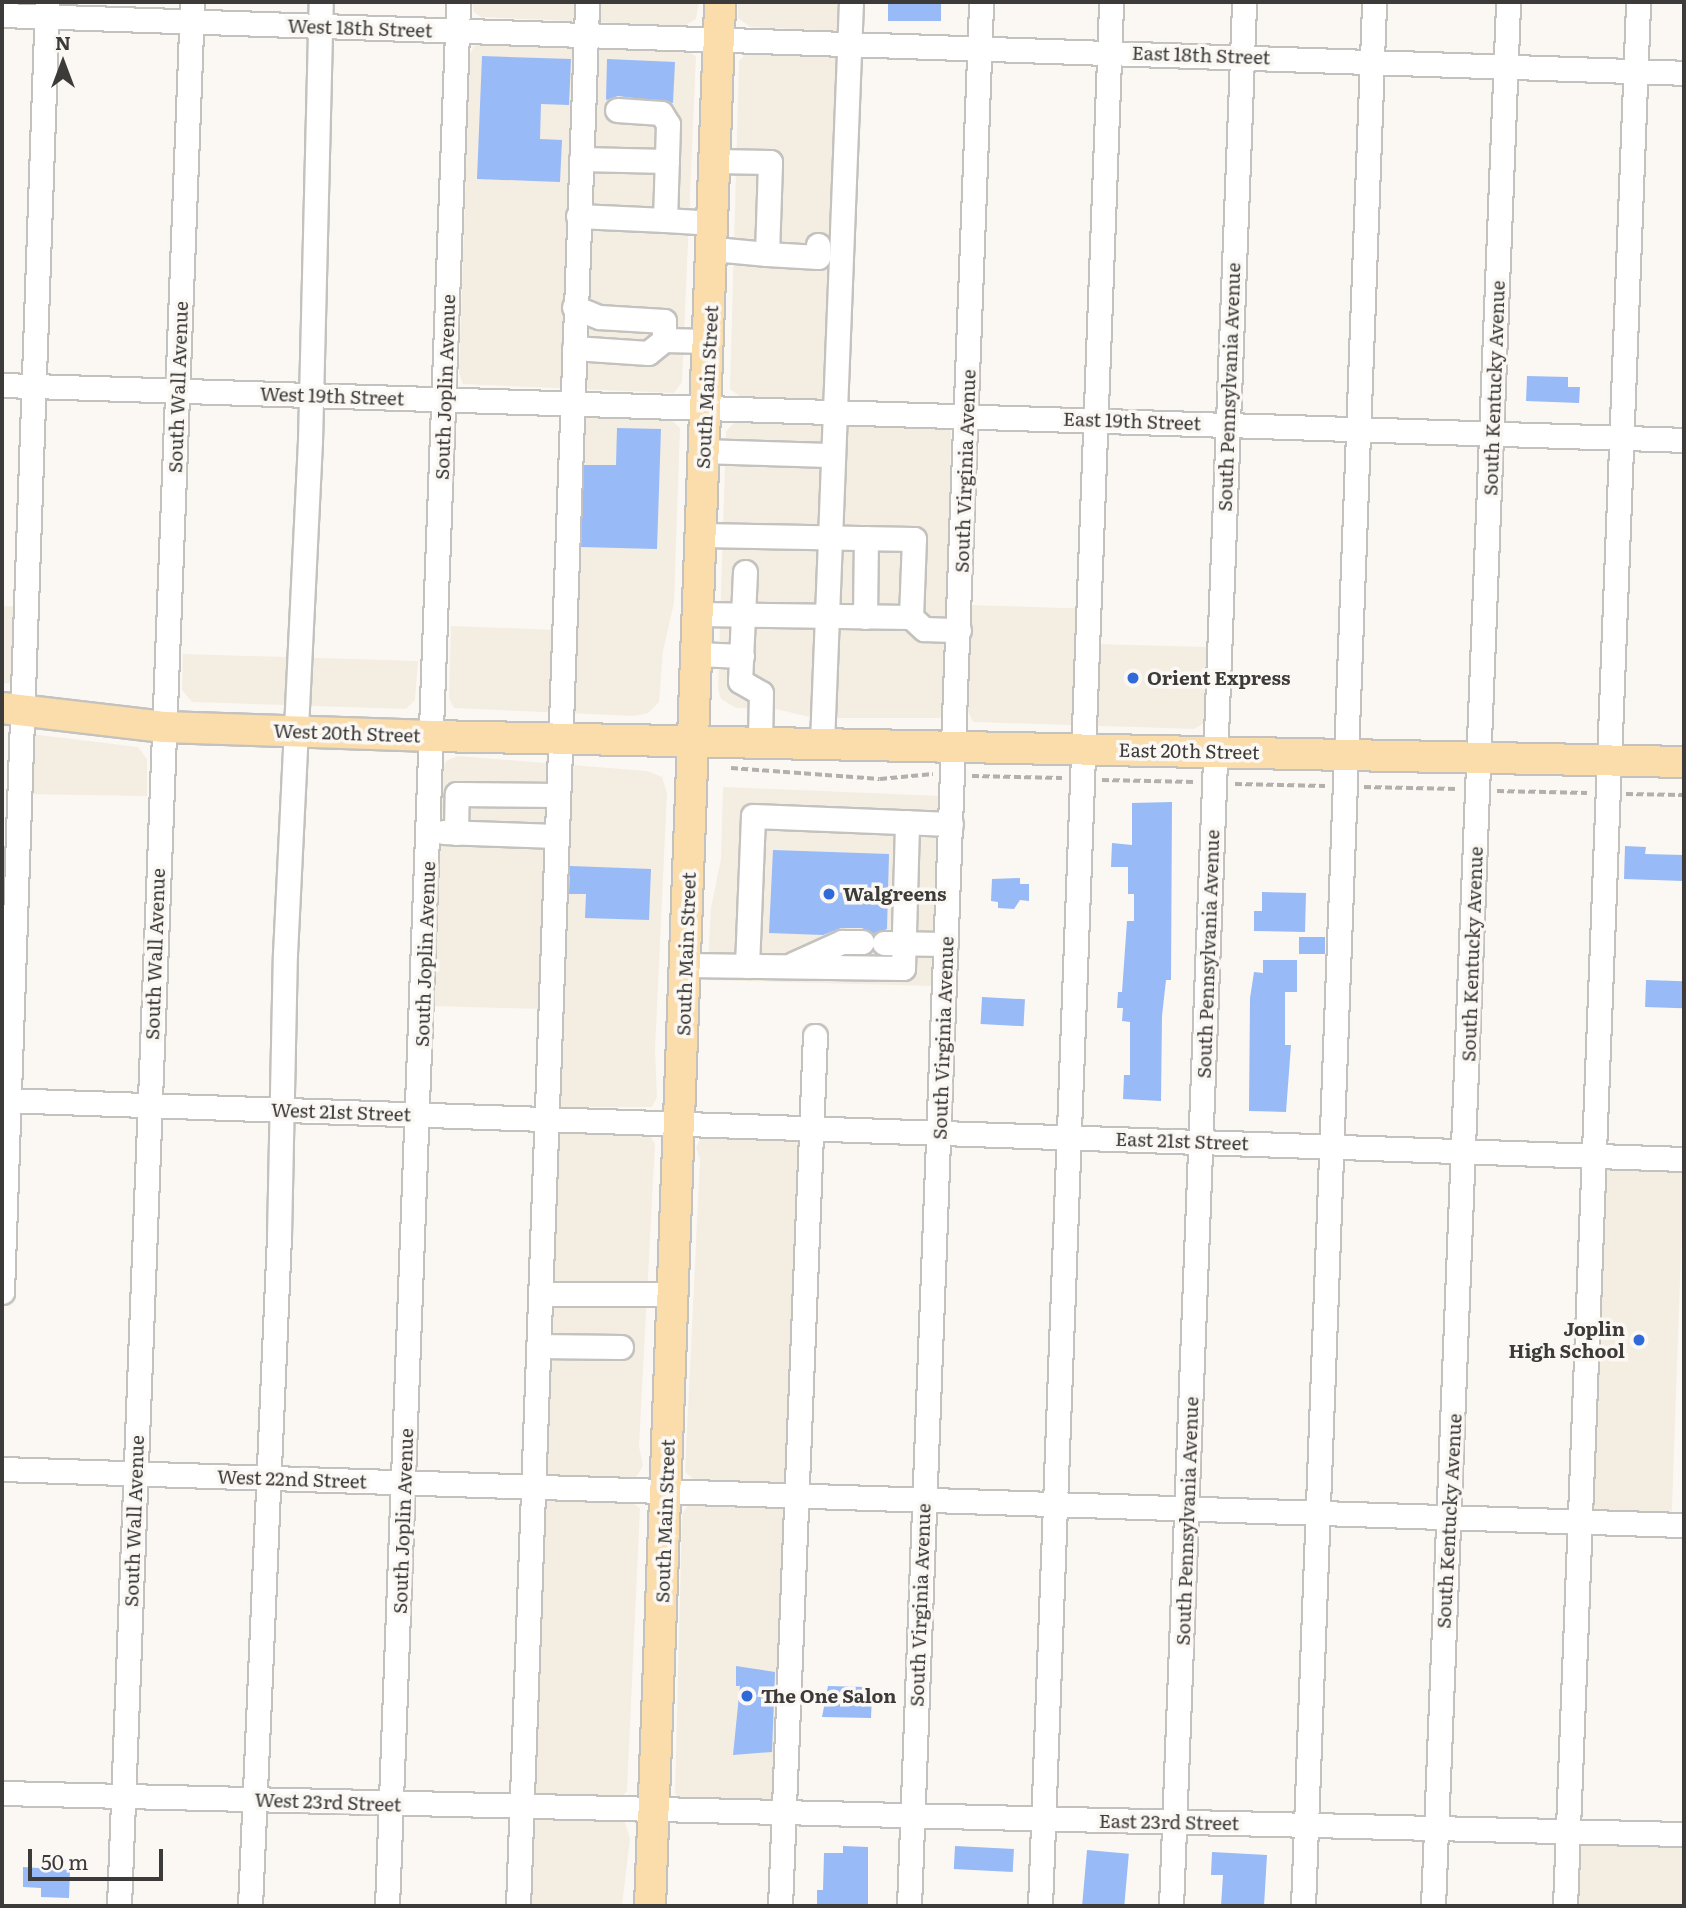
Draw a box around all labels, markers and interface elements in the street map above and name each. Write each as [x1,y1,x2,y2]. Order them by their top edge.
street label: West 18th Street [287,14,433,42]
north arrow [28,28,98,98]
text: N [55,28,71,56]
street label: East 18th Street [1131,41,1271,69]
street label: South Pennsylvania Avenue [1213,262,1245,512]
street label: South Kentucky Avenue [1479,280,1509,496]
street label: South Joplin Avenue [430,294,460,480]
street label: South Wall Avenue [164,301,192,473]
street label: South Main Street [691,305,723,469]
street label: South Virginia Avenue [950,369,980,573]
street label: West 19th Street [259,382,405,410]
street label: East 19th Street [1063,407,1201,435]
place label: Orient Express [1147,667,1290,689]
marker: Orient Express [1125,670,1141,686]
street label: West 20th Street [273,719,421,747]
street label: East 20th Street [1118,738,1260,764]
street label: South Pennsylvania Avenue [1192,829,1224,1079]
street label: South Kentucky Avenue [1457,846,1487,1062]
street label: South Joplin Avenue [410,861,440,1047]
street label: South Wall Avenue [141,868,169,1040]
street label: South Main Street [672,872,700,1036]
place label: Walgreens [843,883,947,905]
marker: Walgreens [821,886,837,902]
street label: South Virginia Avenue [928,936,958,1140]
street label: West 21st Street [271,1098,411,1126]
street label: East 21st Street [1115,1127,1249,1155]
place label: Joplin High School [1508,1318,1625,1362]
marker: Joplin High School [1631,1332,1647,1348]
street label: South Pennsylvania Avenue [1171,1396,1203,1646]
street label: South Kentucky Avenue [1432,1413,1466,1629]
street label: South Joplin Avenue [388,1428,418,1614]
street label: South Wall Avenue [120,1435,148,1607]
street label: South Main Street [651,1439,679,1603]
street label: West 22nd Street [217,1465,367,1493]
street label: South Virginia Avenue [905,1503,935,1707]
place label: The One Salon [761,1685,896,1707]
marker: The One Salon [739,1688,755,1704]
street label: West 23rd Street [254,1788,402,1816]
street label: East 23rd Street [1099,1809,1239,1835]
scale bar [32,1834,166,1878]
text: 50 m [41,1845,88,1876]

